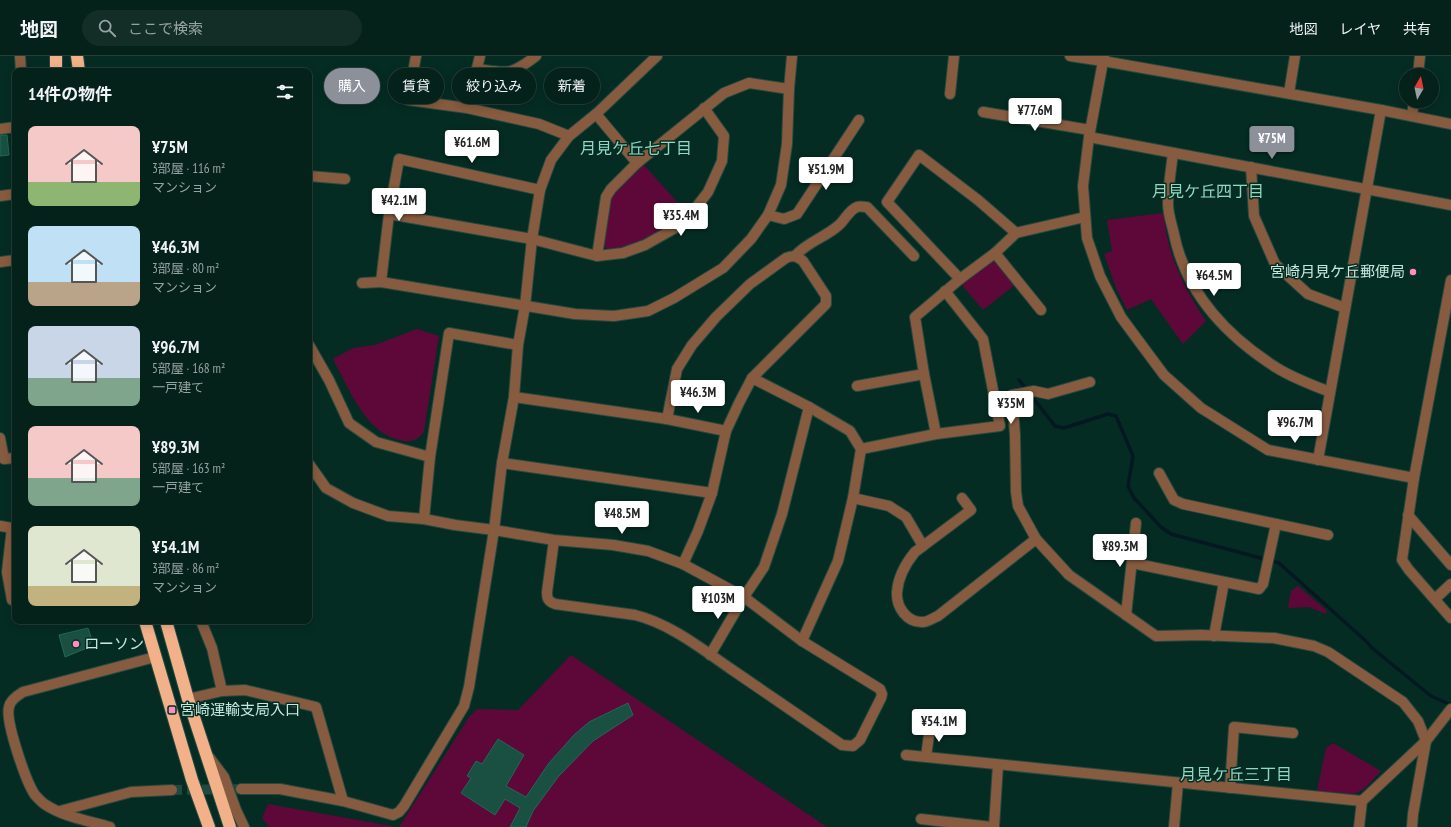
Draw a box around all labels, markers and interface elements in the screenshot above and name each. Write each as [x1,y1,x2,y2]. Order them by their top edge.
search box [82,10,362,46]
text: 地図 [20,17,58,41]
icon: search [96,17,118,39]
text: ここで検索 [128,19,203,38]
text: 地図 [1289,20,1317,38]
text: レイヤ [1339,20,1381,38]
text: 共有 [1403,20,1431,38]
chip: 購入 [324,68,380,104]
chip: 賃貸 [388,68,444,104]
chip: 絞り込み [452,68,536,104]
chip: 新着 [544,68,600,104]
north arrow [1399,68,1439,108]
map controls [1399,68,1439,108]
icon: filters [274,81,296,103]
text: 14件の物件 [28,83,112,105]
pin: ¥77.6M [1002,98,1068,132]
text: ¥77.6M [1018,102,1052,119]
pin: ¥75M [1248,126,1296,160]
pin: ¥61.6M [439,130,505,164]
text: ¥75M [1258,130,1286,147]
text: ¥61.6M [454,134,490,151]
text: ¥75M [152,136,188,158]
district label: 月見ケ丘七丁目 [580,138,692,158]
icon: home [60,142,108,190]
pin: ¥51.9M [793,157,859,191]
text: 3部屋 · 116 m² [152,160,225,177]
text: ¥51.9M [808,161,844,178]
text: マンション [152,179,217,196]
district label: 月見ケ丘四丁目 [1152,181,1264,201]
pin: ¥42.1M [366,188,432,222]
text: ¥42.1M [381,192,417,209]
pin: ¥35.4M [648,203,714,237]
text: ¥35.4M [663,207,699,224]
text: ¥46.3M [152,236,199,258]
icon: home [60,242,108,290]
text: 3部屋 · 80 m² [152,260,219,277]
place label: 宮崎月見ケ丘郵便局 [1270,262,1405,281]
pin: ¥64.5M [1181,263,1247,297]
text: ¥64.5M [1196,267,1232,284]
marker: 宮崎月見ケ丘郵便局 [1408,267,1418,277]
text: マンション [152,279,217,296]
text: ¥96.7M [152,336,199,358]
icon: home [60,342,108,390]
text: 5部屋 · 168 m² [152,360,225,377]
text: 一戸建て [152,379,204,396]
pin: ¥46.3M [665,380,731,414]
text: ¥46.3M [680,384,716,401]
pin: ¥35M [987,391,1035,425]
text: ¥35M [997,395,1025,412]
pin: ¥96.7M [1262,410,1328,444]
text: ¥96.7M [1277,414,1313,431]
text: ¥89.3M [152,436,199,458]
icon: home [60,442,108,490]
text: 5部屋 · 163 m² [152,460,225,477]
text: 一戸建て [152,479,204,496]
pin: ¥48.5M [589,501,655,535]
text: ¥48.5M [604,505,640,522]
pin: ¥89.3M [1087,534,1153,568]
text: ¥54.1M [152,536,199,558]
text: ¥89.3M [1102,538,1138,555]
icon: home [60,542,108,590]
text: 3部屋 · 86 m² [152,560,219,577]
text: マンション [152,579,217,596]
pin: ¥103M [690,586,746,620]
text: ¥103M [701,590,735,607]
place label: ローソン [84,634,144,653]
marker: ローソン [71,639,81,649]
place label: 宮崎運輸支局入口 [180,700,300,719]
marker: 宮崎運輸支局入口 [167,705,177,715]
pin: ¥54.1M [906,709,972,743]
text: ¥54.1M [921,713,957,730]
district label: 月見ケ丘三丁目 [1180,764,1292,784]

